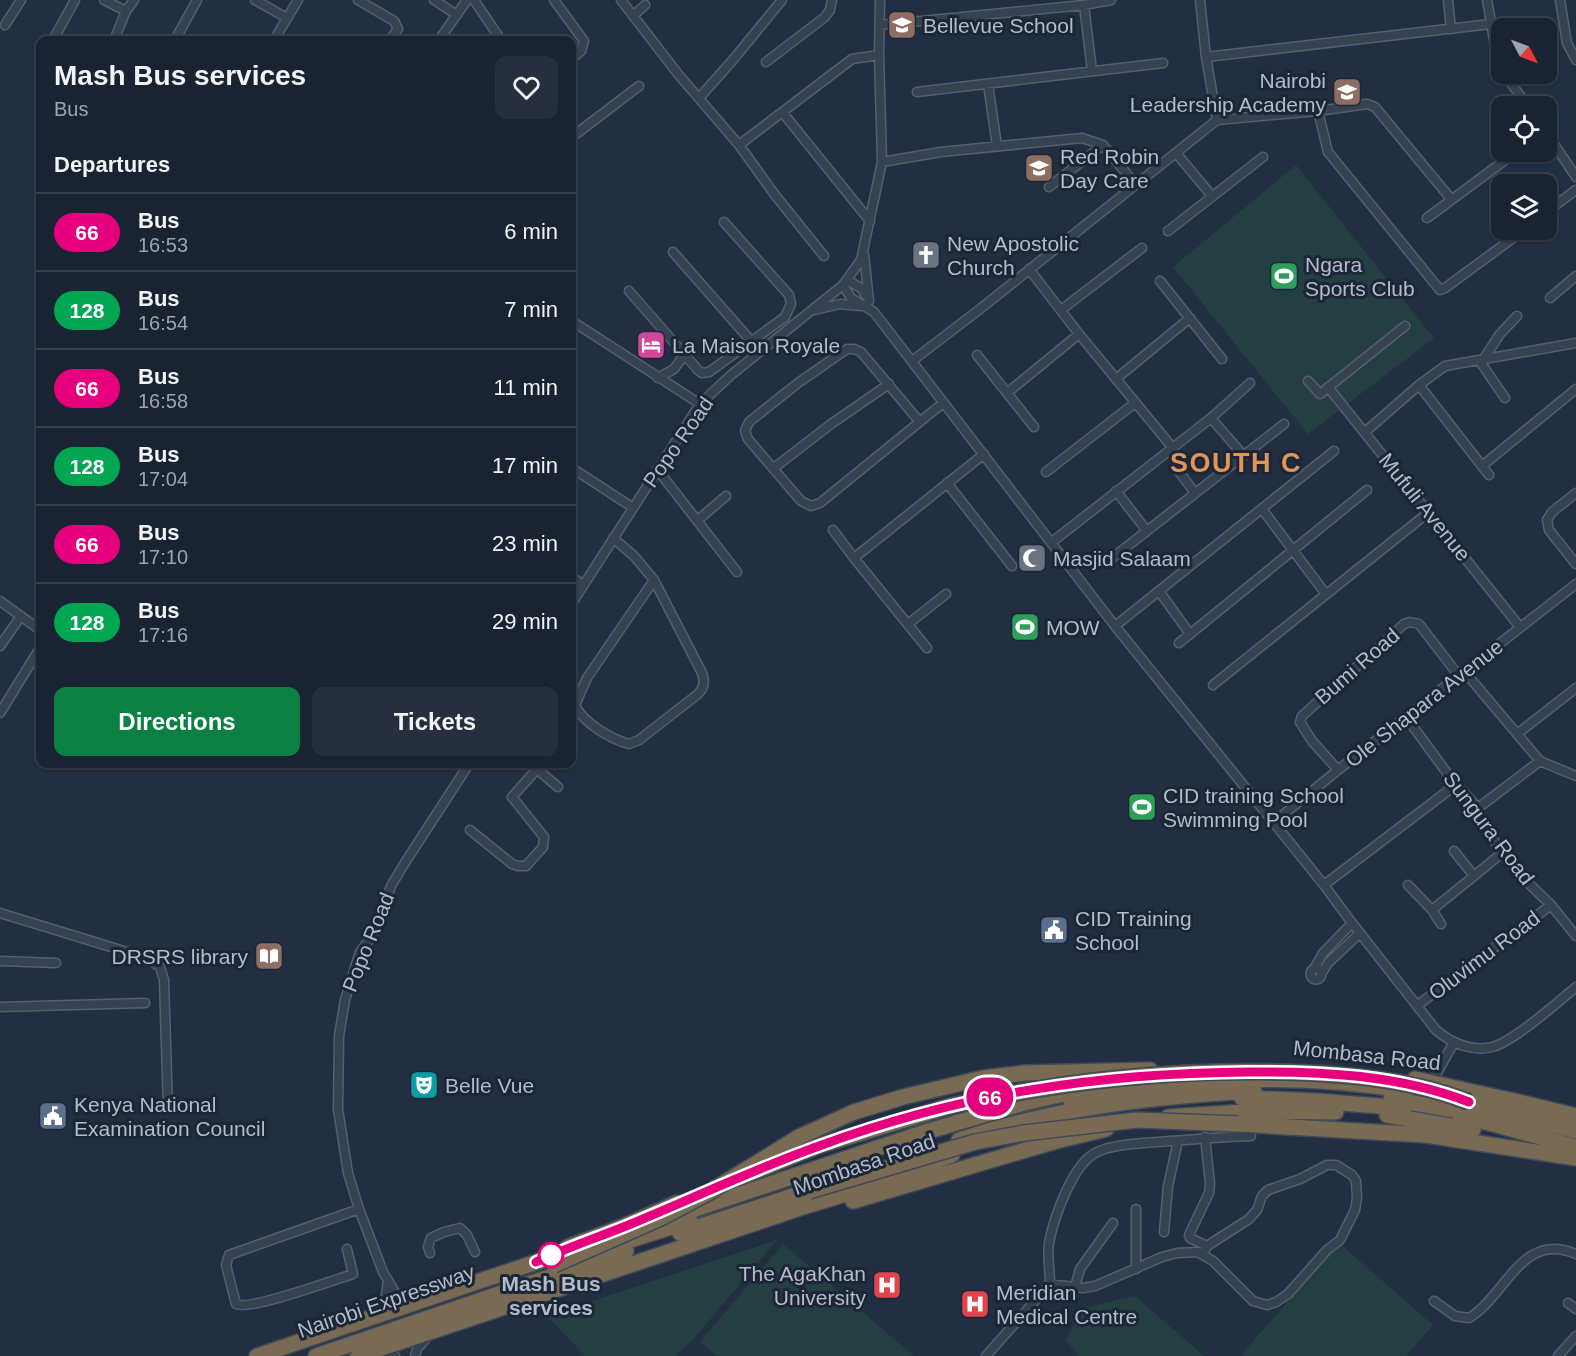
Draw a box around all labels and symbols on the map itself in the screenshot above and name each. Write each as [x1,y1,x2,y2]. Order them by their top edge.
school or university icon: Bellevue School [886,9,918,41]
place label: Bellevue School [923,14,1074,37]
north arrow [1491,18,1557,84]
place label: Nairobi Leadership Academy [1130,69,1326,116]
school or university icon: Nairobi Leadership Academy [1331,76,1363,108]
place label: Red Robin Day Care [1060,145,1159,192]
school or university icon: Red Robin Day Care [1023,152,1055,184]
place label: New Apostolic Church [947,232,1079,279]
church icon: New Apostolic Church [910,239,942,271]
place label: Ngara Sports Club [1305,253,1415,300]
sports icon: Ngara Sports Club [1268,260,1300,292]
hotel icon: La Maison Royale [635,329,667,361]
place label: La Maison Royale [672,334,840,357]
street label: Popo Road [638,392,718,492]
district label: SOUTH C [1170,448,1302,478]
street label: Mufuli Avenue [1375,449,1475,565]
mosque icon: Masjid Salaam [1016,542,1048,574]
place label: Masjid Salaam [1053,547,1191,570]
sports icon: MOW [1009,611,1041,643]
place label: MOW [1046,616,1100,639]
street label: Bumi Road [1310,623,1404,709]
street label: Ole Shapara Avenue [1341,634,1507,772]
street label: Sungura Road [1439,767,1539,889]
place label: CID training School Swimming Pool [1163,784,1344,831]
sports icon: CID training School Swimming Pool [1126,791,1158,823]
street label: Popo Road [338,889,398,995]
street label: Oluvimu Road [1424,906,1544,1004]
place label: CID Training School [1075,907,1192,954]
public building icon: CID Training School [1038,914,1070,946]
library icon: DRSRS library [253,940,285,972]
place label: DRSRS library [111,945,248,968]
street label: Mombasa Road [1292,1036,1442,1074]
theatre icon: Belle Vue [408,1069,440,1101]
place label: Belle Vue [445,1074,534,1097]
line badge: 66 [963,1078,1017,1116]
place label: Kenya National Examination Council [74,1093,265,1140]
public building icon: Kenya National Examination Council [37,1100,69,1132]
street label: Mombasa Road [790,1129,938,1199]
marker: Mash Bus services [538,1242,564,1268]
street label: Nairobi Expressway [295,1260,478,1342]
place label: The AgaKhan University [739,1262,866,1309]
hospital icon: The AgaKhan University [871,1269,903,1301]
place label: Mash Bus services [501,1272,601,1319]
place label: Meridian Medical Centre [996,1281,1137,1328]
hospital icon: Meridian Medical Centre [959,1288,991,1320]

